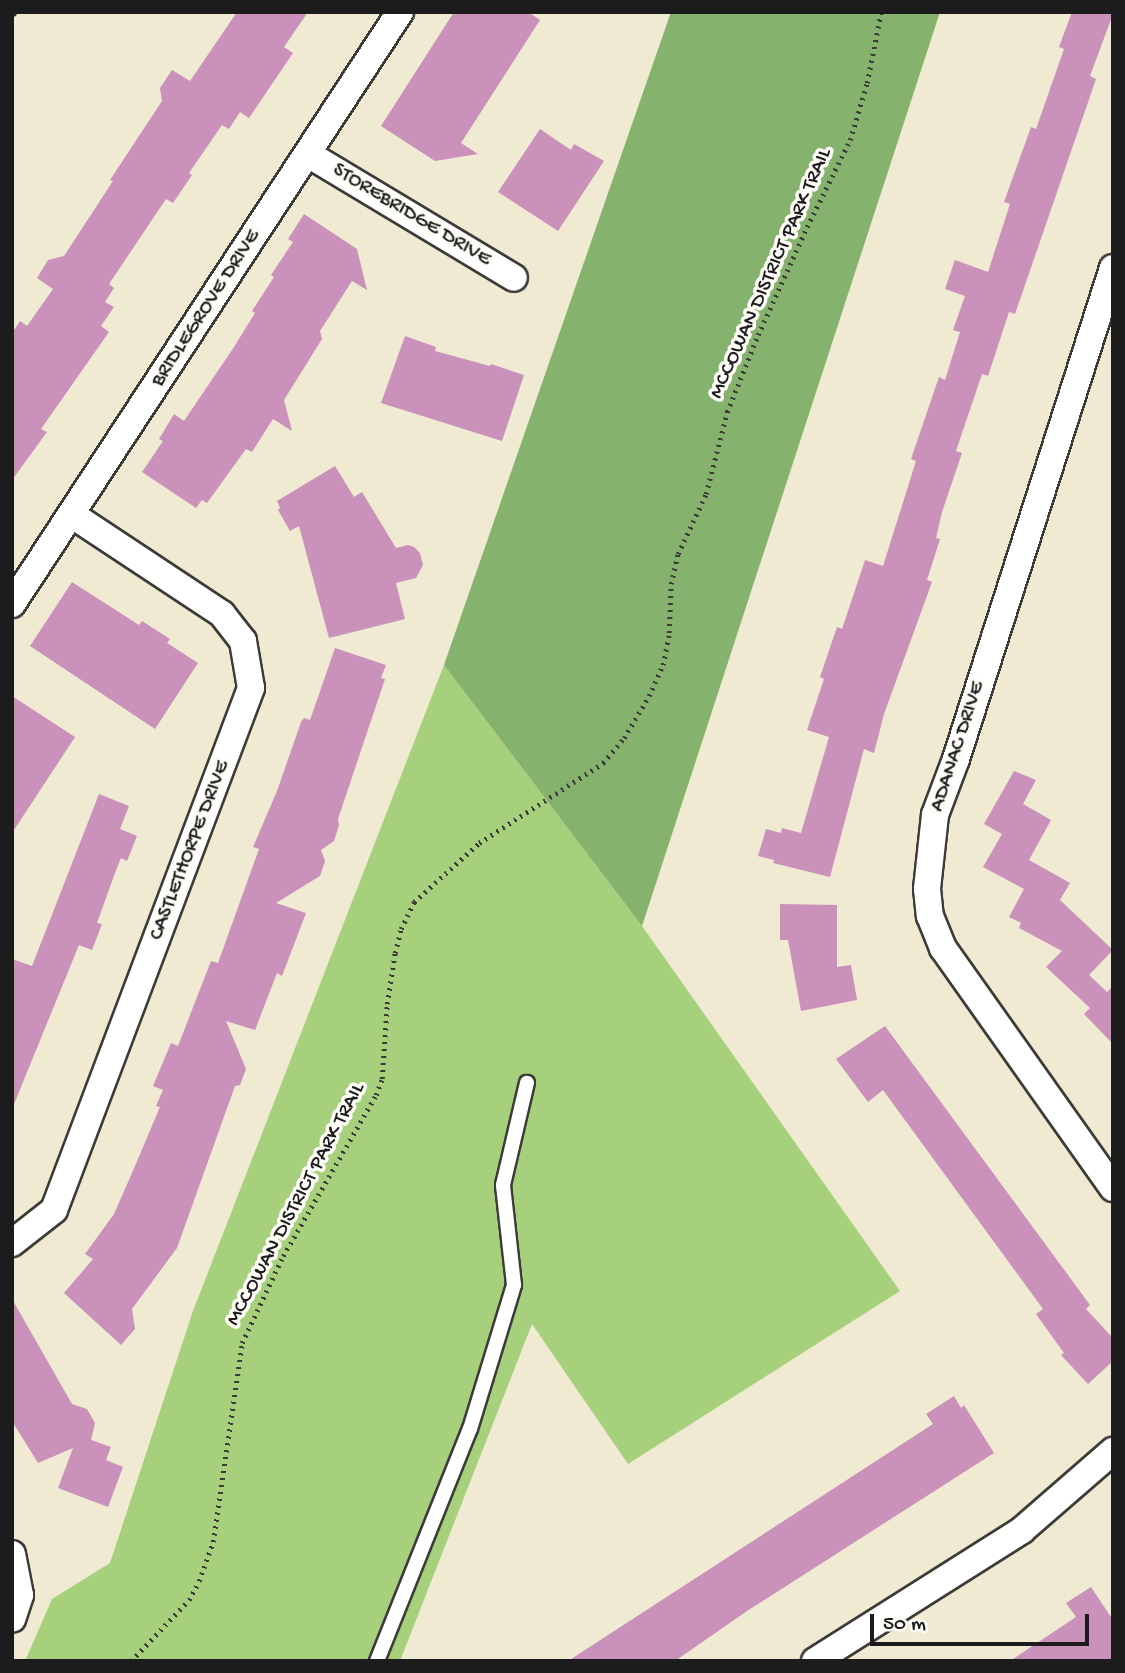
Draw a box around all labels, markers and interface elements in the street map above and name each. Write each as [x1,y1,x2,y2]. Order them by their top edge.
street label: MCCOWAN DISTRICT PARK TRAIL [705,145,839,403]
street label: STOREBRIDGE DRIVE [327,159,495,273]
street label: BRIDLEGROVE DRIVE [147,226,267,392]
street label: ADANAC DRIVE [926,679,992,815]
street label: CASTLETHORPE DRIVE [145,758,237,944]
street label: MCCOWAN DISTRICT PARK TRAIL [222,1079,372,1331]
scale bar [873,1600,1092,1644]
text: 50 m [883,1613,926,1638]

